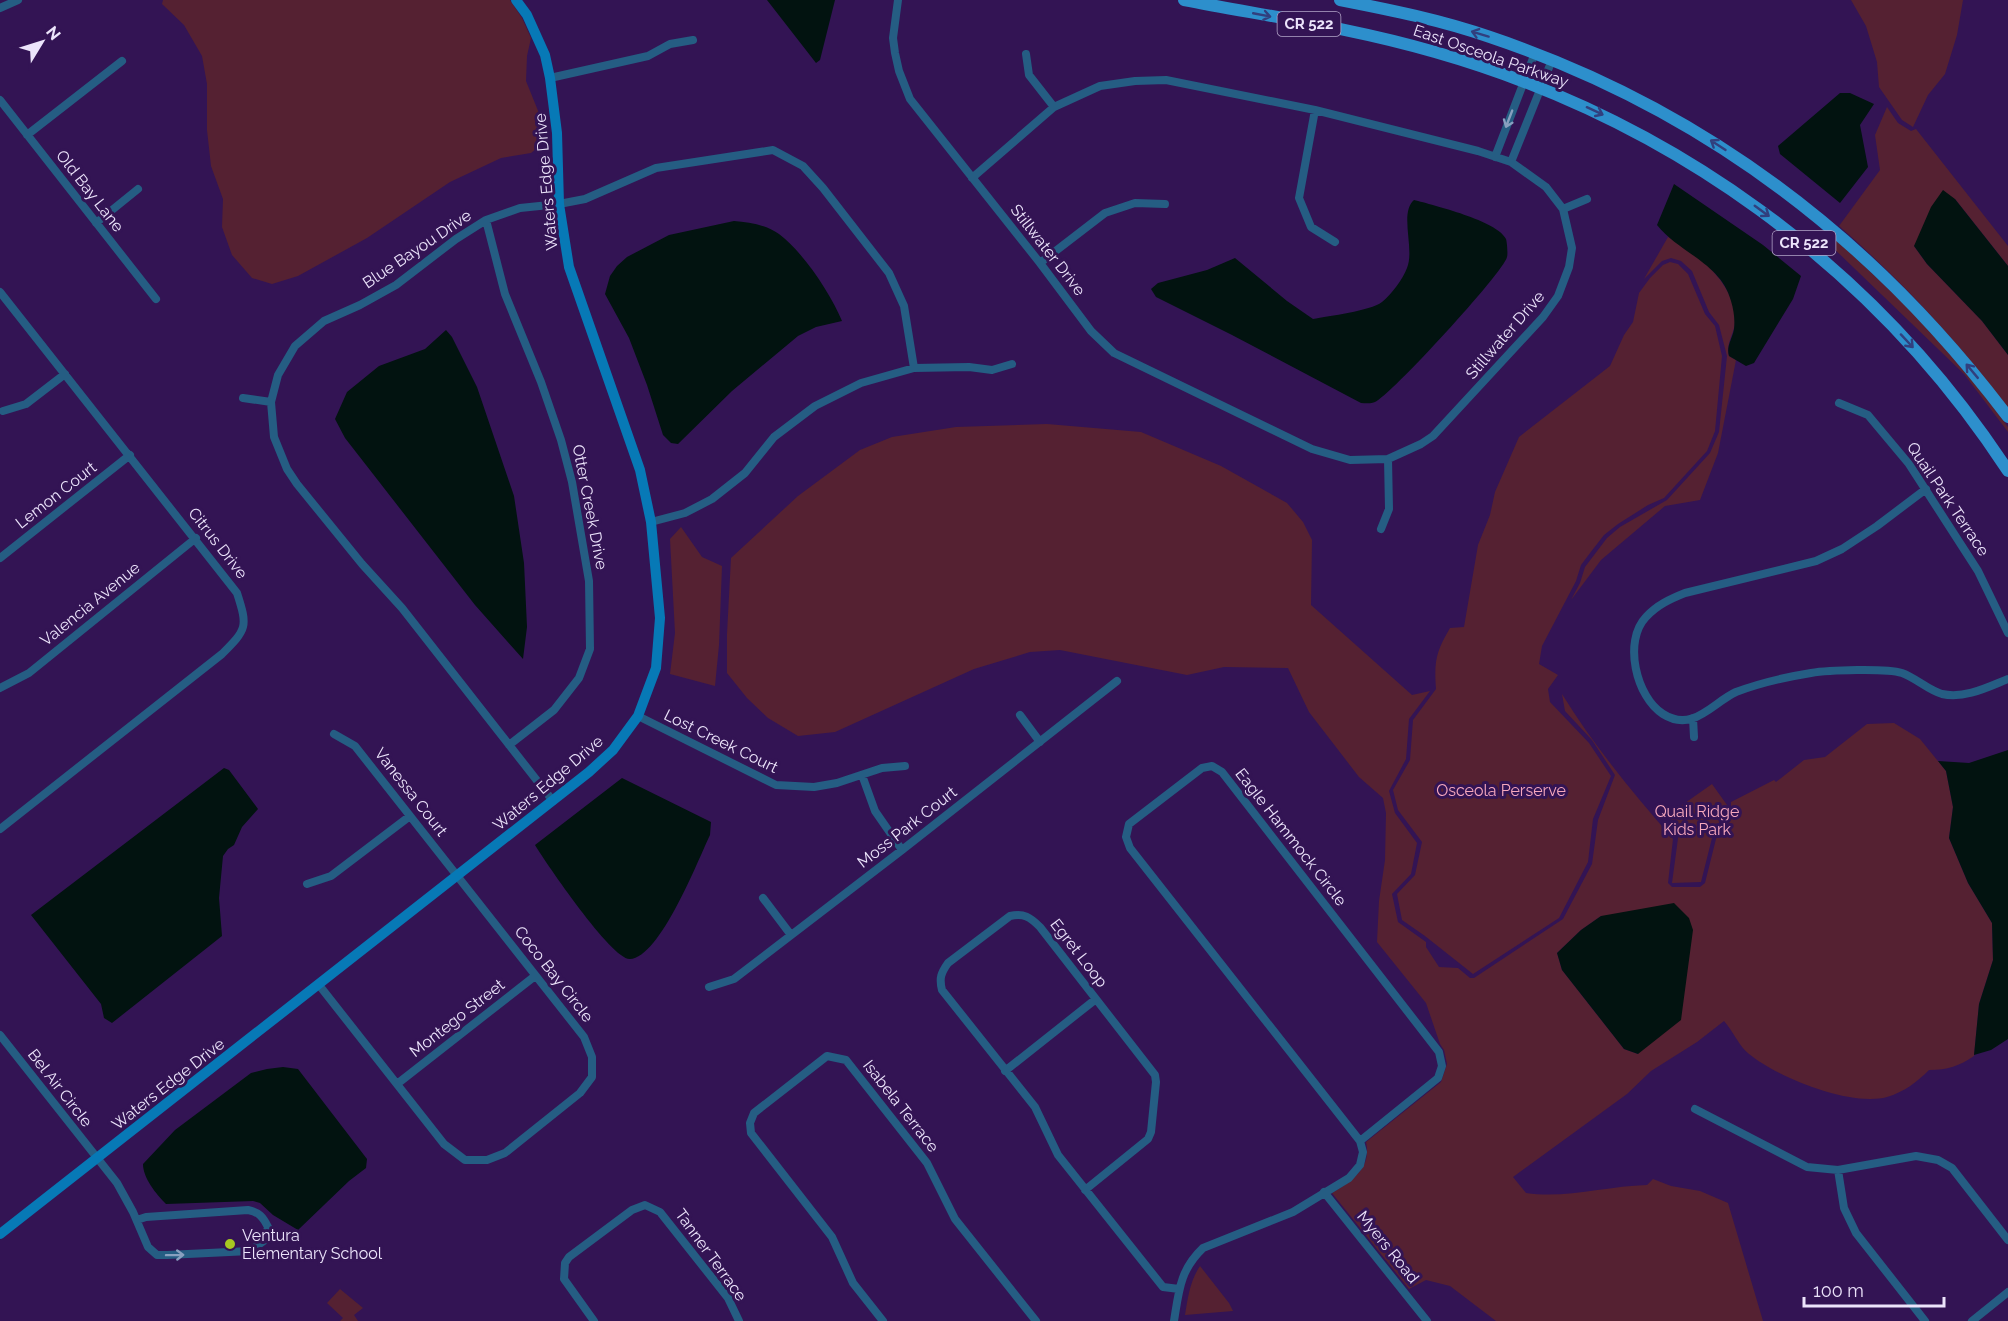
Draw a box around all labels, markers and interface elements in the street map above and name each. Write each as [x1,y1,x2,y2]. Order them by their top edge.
one-way arrow [1251,10,1271,21]
north arrow [12,12,72,72]
road number: CR 522 [1278,12,1340,36]
street label: East Osceola Parkway [1411,21,1571,92]
text: N [42,22,65,44]
one-way arrow [1471,28,1490,39]
one-way arrow [1585,106,1603,118]
one-way arrow [1503,109,1514,128]
street label: Waters Edge Drive [531,113,561,251]
one-way arrow [1710,138,1727,150]
street label: Old Bay Lane [52,146,128,236]
street label: Stillwater Drive [1007,201,1089,299]
one-way arrow [1754,204,1770,217]
street label: Blue Bayou Drive [359,206,475,292]
road number: CR 522 [1772,231,1836,255]
street label: Stillwater Drive [1462,287,1548,383]
one-way arrow [1900,333,1914,348]
one-way arrow [1966,363,1979,379]
street label: Quail Park Terrace [1903,438,1993,560]
street label: Otter Creek Drive [569,443,611,571]
street label: Lemon Court [12,457,101,532]
street label: Citrus Drive [184,504,252,582]
street label: Valencia Avenue [36,558,144,650]
street label: Lost Creek Court [661,705,782,777]
street label: Waters Edge Drive [489,732,607,834]
street label: Vanessa Court [371,744,452,840]
street label: Eagle Hammock Circle [1231,764,1351,910]
park label: Osceola Perserve [1436,781,1566,800]
street label: Moss Park Court [854,782,961,872]
park label: Quail Ridge Kids Park [1655,802,1739,839]
street label: Egret Loop [1046,915,1112,991]
street label: Coco Bay Circle [511,922,597,1026]
street label: Montego Street [406,975,509,1061]
street label: Waters Edge Drive [108,1034,228,1134]
street label: Bel Air Circle [24,1045,96,1131]
street label: Isabela Terrace [859,1056,943,1156]
street label: Tanner Terrace [671,1205,751,1305]
street label: Myers Road [1353,1207,1423,1287]
place label: Ventura Elementary School [242,1226,383,1263]
marker: Ventura Elementary School [223,1237,237,1251]
one-way arrow [164,1249,184,1261]
scale bar [1804,1270,1944,1308]
text: 100 m [1813,1280,1864,1301]

